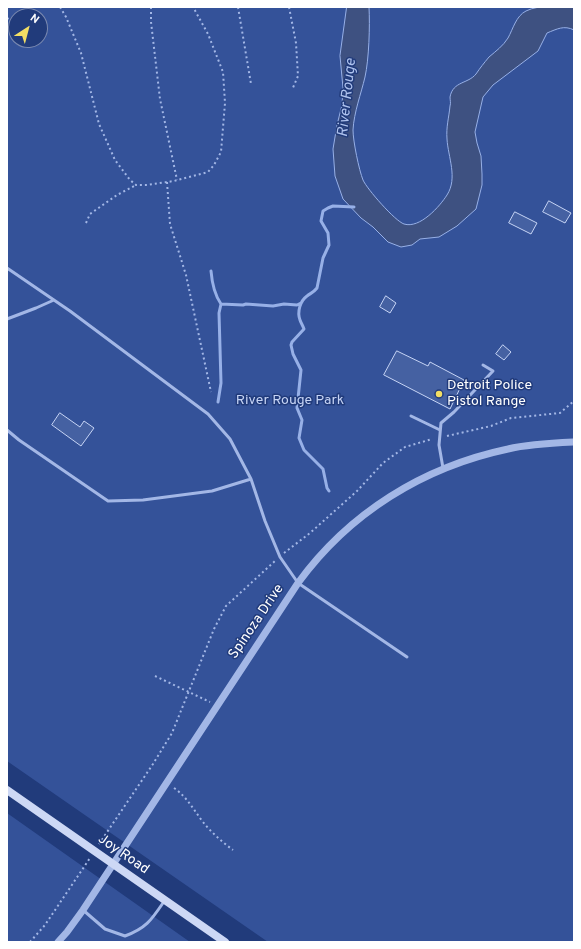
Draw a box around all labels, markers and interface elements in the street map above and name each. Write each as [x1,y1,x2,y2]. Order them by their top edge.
north arrow [8,8,48,48]
text: N [27,11,42,27]
water label: River Rouge [335,58,361,138]
place label: Detroit Police Pistol Range [447,378,532,410]
marker: Detroit Police Pistol Range [434,389,444,399]
park label: River Rouge Park [236,393,344,409]
street label: Spinoza Drive [226,581,288,663]
street label: Joy Road [94,831,152,879]

